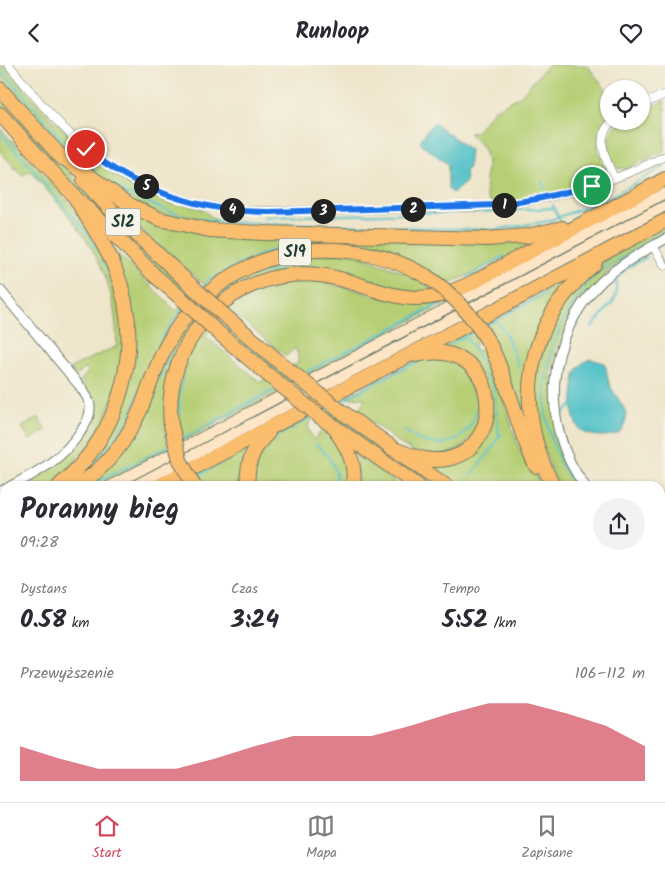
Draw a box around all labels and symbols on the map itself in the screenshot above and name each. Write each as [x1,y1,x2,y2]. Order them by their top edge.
pin [65,128,107,170]
pin [571,165,613,207]
pin: 5 [134,173,158,199]
pin: 1 [492,193,516,217]
pin: 4 [220,197,244,223]
pin: 2 [400,197,426,221]
pin: 3 [310,199,336,223]
road number: S12 [106,209,140,235]
road number: S19 [279,238,311,265]

